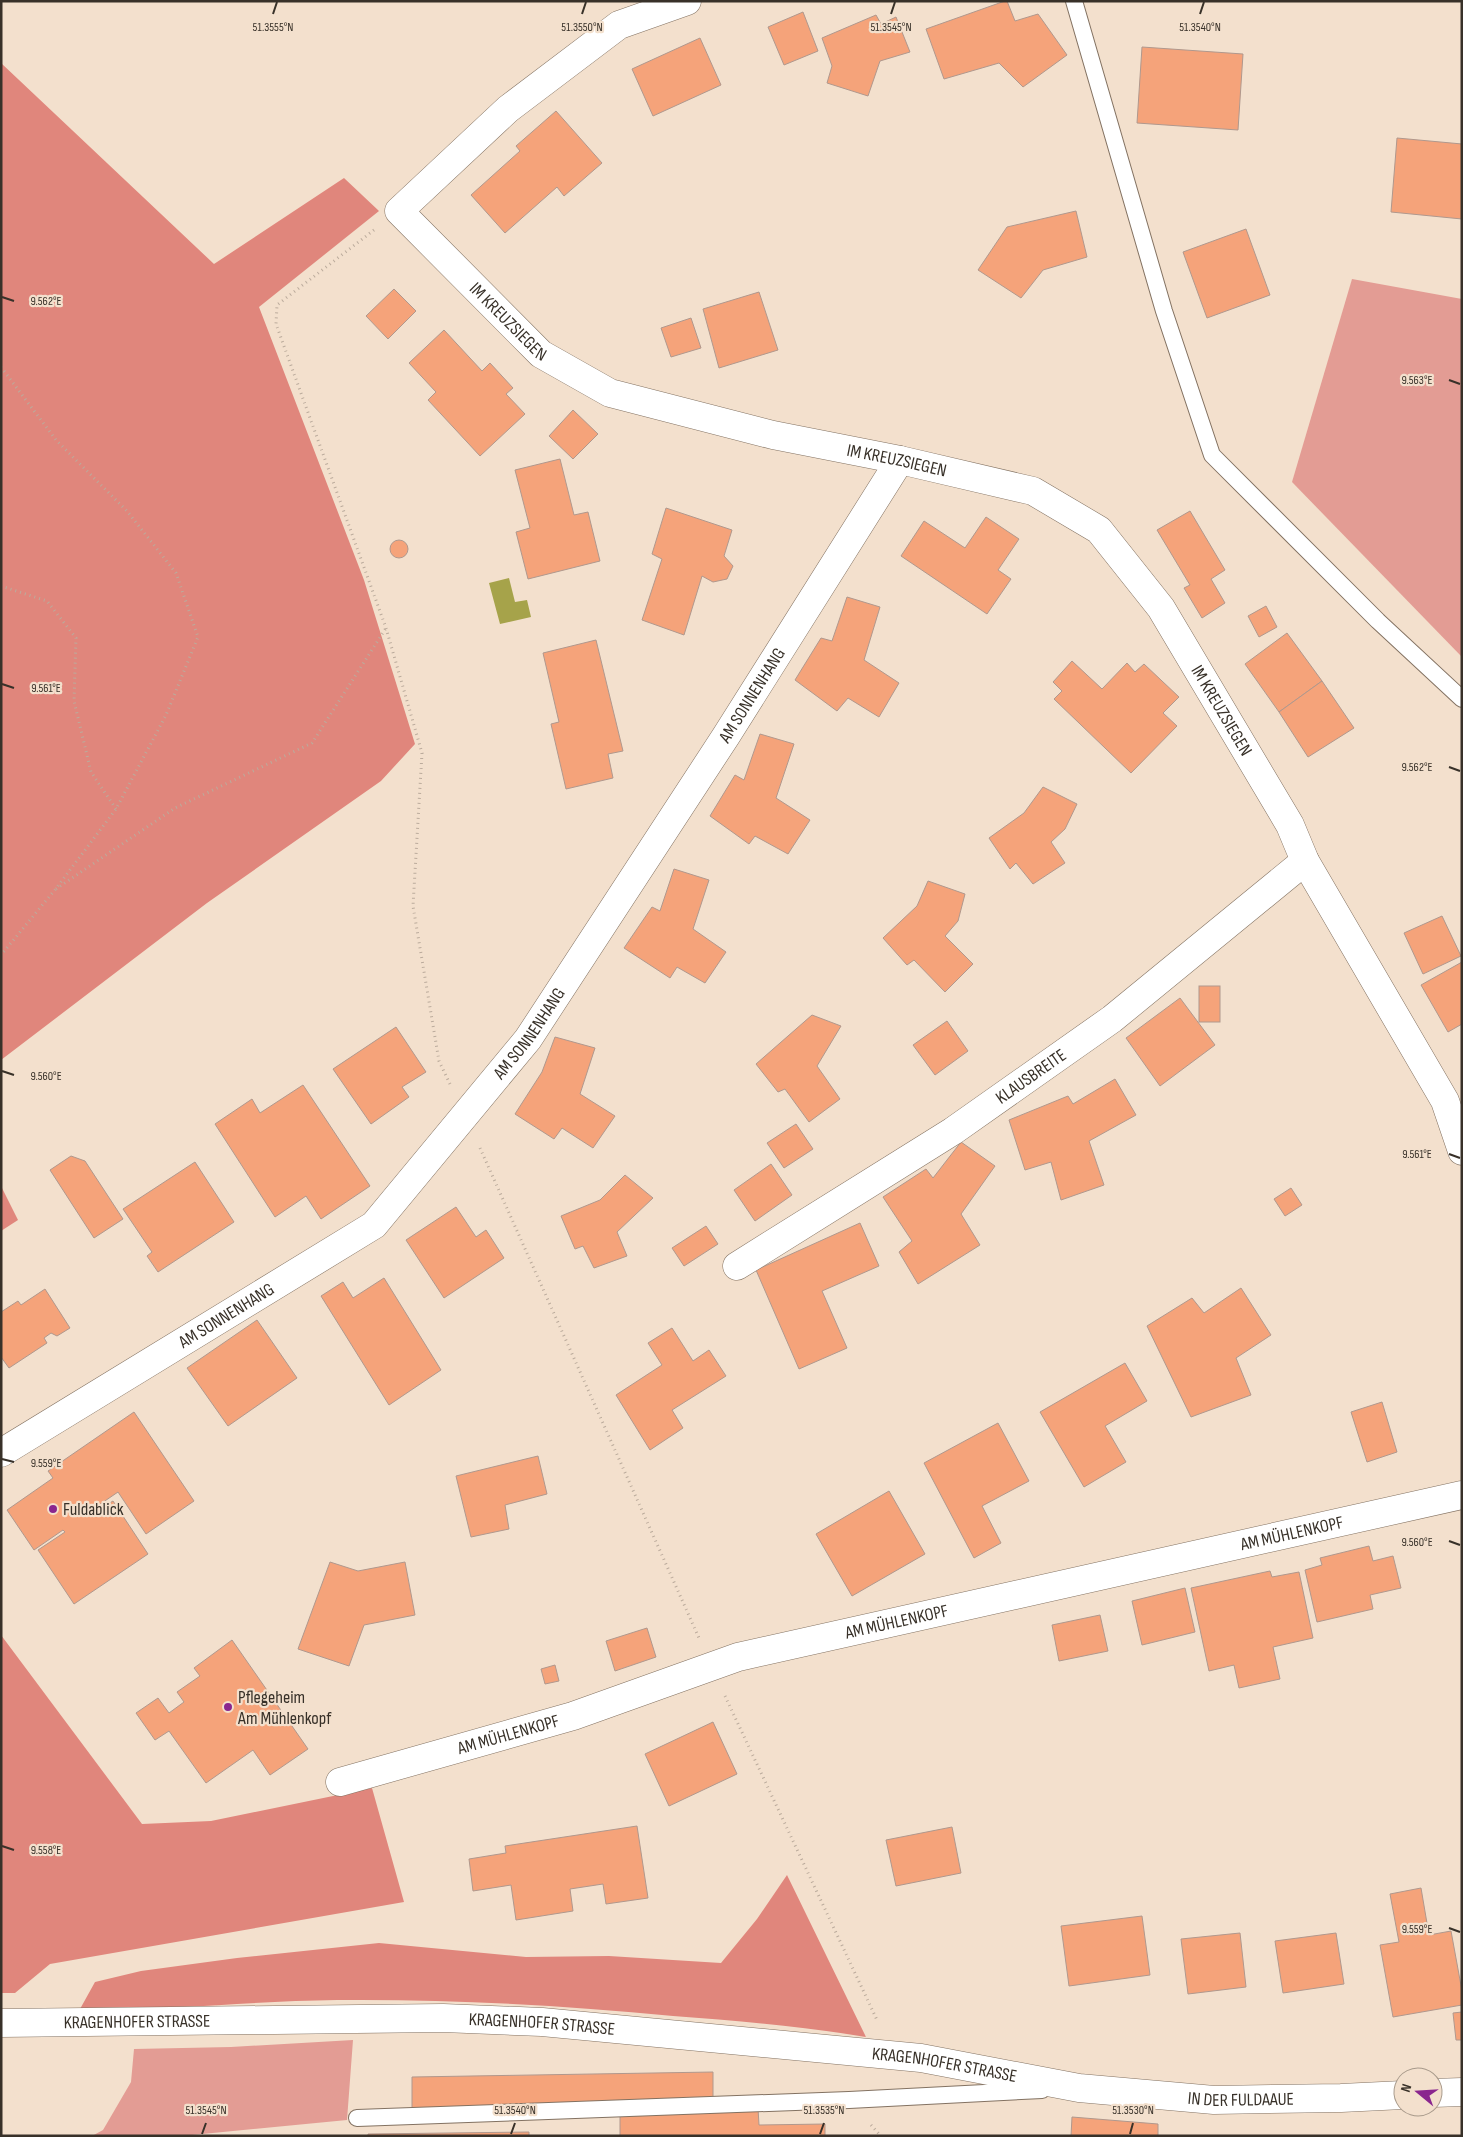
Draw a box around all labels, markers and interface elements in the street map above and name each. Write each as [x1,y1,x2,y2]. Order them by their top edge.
text: 51.3555°N [253,20,293,35]
text: 51.3550°N [561,20,603,35]
text: 51.3545°N [870,20,912,35]
text: 51.3540°N [1179,20,1221,35]
street label: IM KREUZSIEGEN [465,278,550,366]
text: 9.562°E [31,294,61,309]
text: 9.563°E [1402,373,1432,388]
street label: IM KREUZSIEGEN [845,440,949,482]
street label: AM SONNENHANG [714,644,790,748]
street label: IM KREUZSIEGEN [1186,661,1256,760]
text: 9.561°E [31,681,61,696]
text: 9.562°E [1402,760,1432,775]
street label: AM SONNENHANG [489,984,570,1084]
street label: KLAUSBREITE [992,1045,1070,1109]
text: 9.560°E [30,1069,62,1084]
text: 9.561°E [1402,1147,1432,1162]
street label: AM SONNENHANG [174,1279,278,1353]
text: 9.559°E [31,1456,61,1471]
place label: Fuldablick [63,1499,124,1520]
marker: Fuldablick [47,1503,59,1515]
street label: AM MÜHLENKOPF [1238,1512,1345,1555]
text: 9.560°E [1401,1535,1433,1550]
street label: AM MÜHLENKOPF [842,1600,950,1644]
place label: Pflegeheim Am Mühlenkopf [237,1687,332,1729]
marker: Pflegeheim Am Mühlenkopf [222,1701,234,1713]
street label: AM MÜHLENKOPF [454,1710,562,1759]
text: 9.558°E [31,1843,61,1858]
text: 9.559°E [1402,1922,1432,1937]
street label: KRAGENHOFER STRASSE [468,2009,616,2040]
street label: KRAGENHOFER STRASSE [64,2011,210,2033]
street label: KRAGENHOFER STRASSE [871,2043,1019,2087]
north arrow [1393,2067,1443,2117]
text: N [1397,2082,1415,2094]
street label: IN DER FULDAAUE [1187,2088,1294,2111]
text: 51.3545°N [185,2103,227,2118]
text: 51.3540°N [494,2103,536,2118]
text: 51.3535°N [804,2103,845,2118]
text: 51.3530°N [1112,2103,1154,2118]

